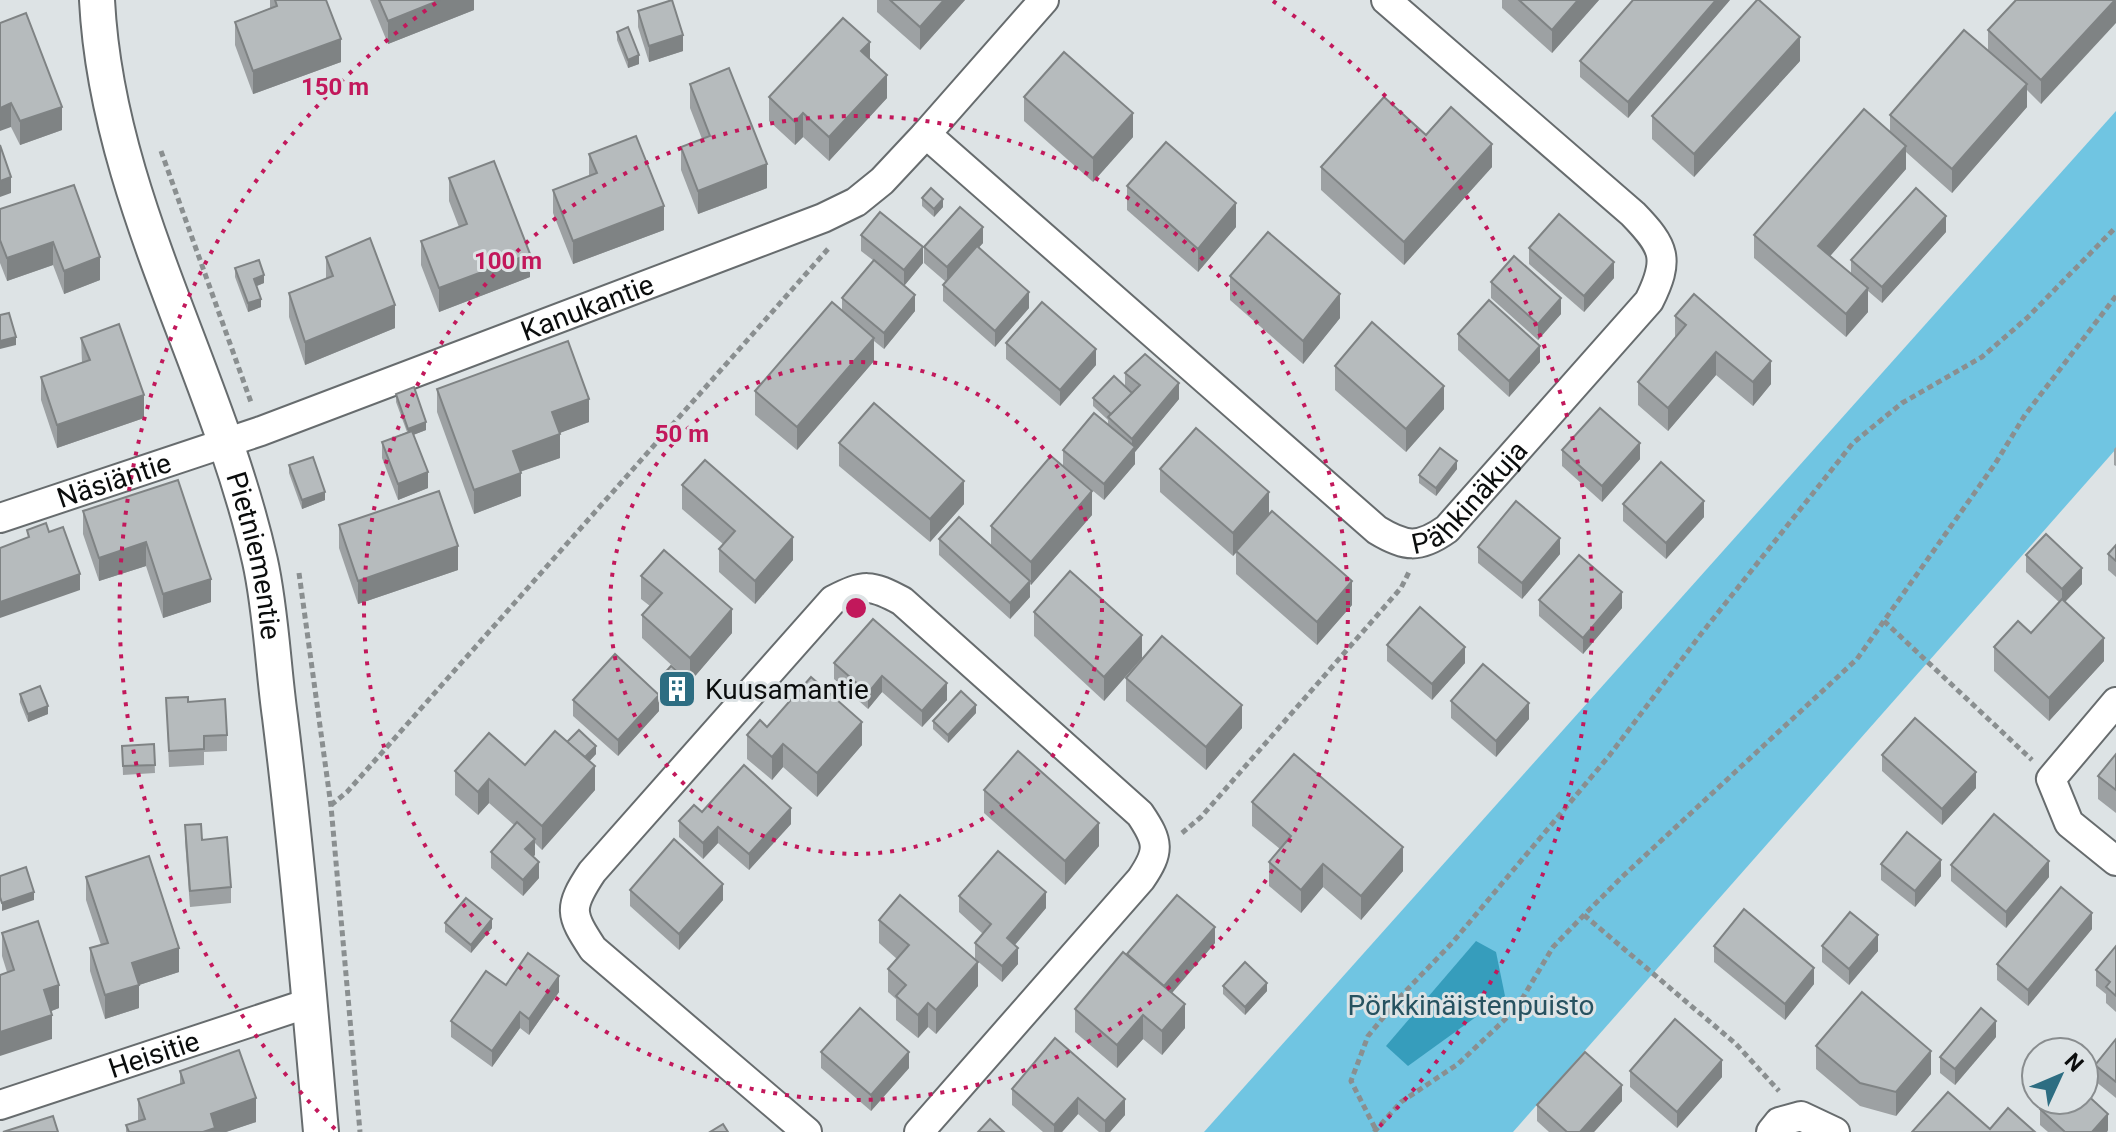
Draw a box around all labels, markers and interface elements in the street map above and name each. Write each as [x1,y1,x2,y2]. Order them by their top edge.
text: 150 m [301,73,369,101]
text: 100 m [474,247,542,275]
street label: Kanukantie [516,268,658,348]
text: 50 m [655,420,709,448]
street label: Pähkinäkuja [1408,434,1534,561]
street label: Näsiäntie [53,446,175,515]
street label: Pietniementie [219,468,288,641]
centre of rings [842,594,870,622]
building icon: Kuusamantie [656,668,698,710]
place label: Kuusamantie [705,673,869,706]
park label: Pörkkinäistenpuisto [1348,989,1594,1022]
street label: Heisitie [104,1024,204,1085]
north arrow [2020,1036,2100,1116]
text: N [2060,1048,2088,1077]

